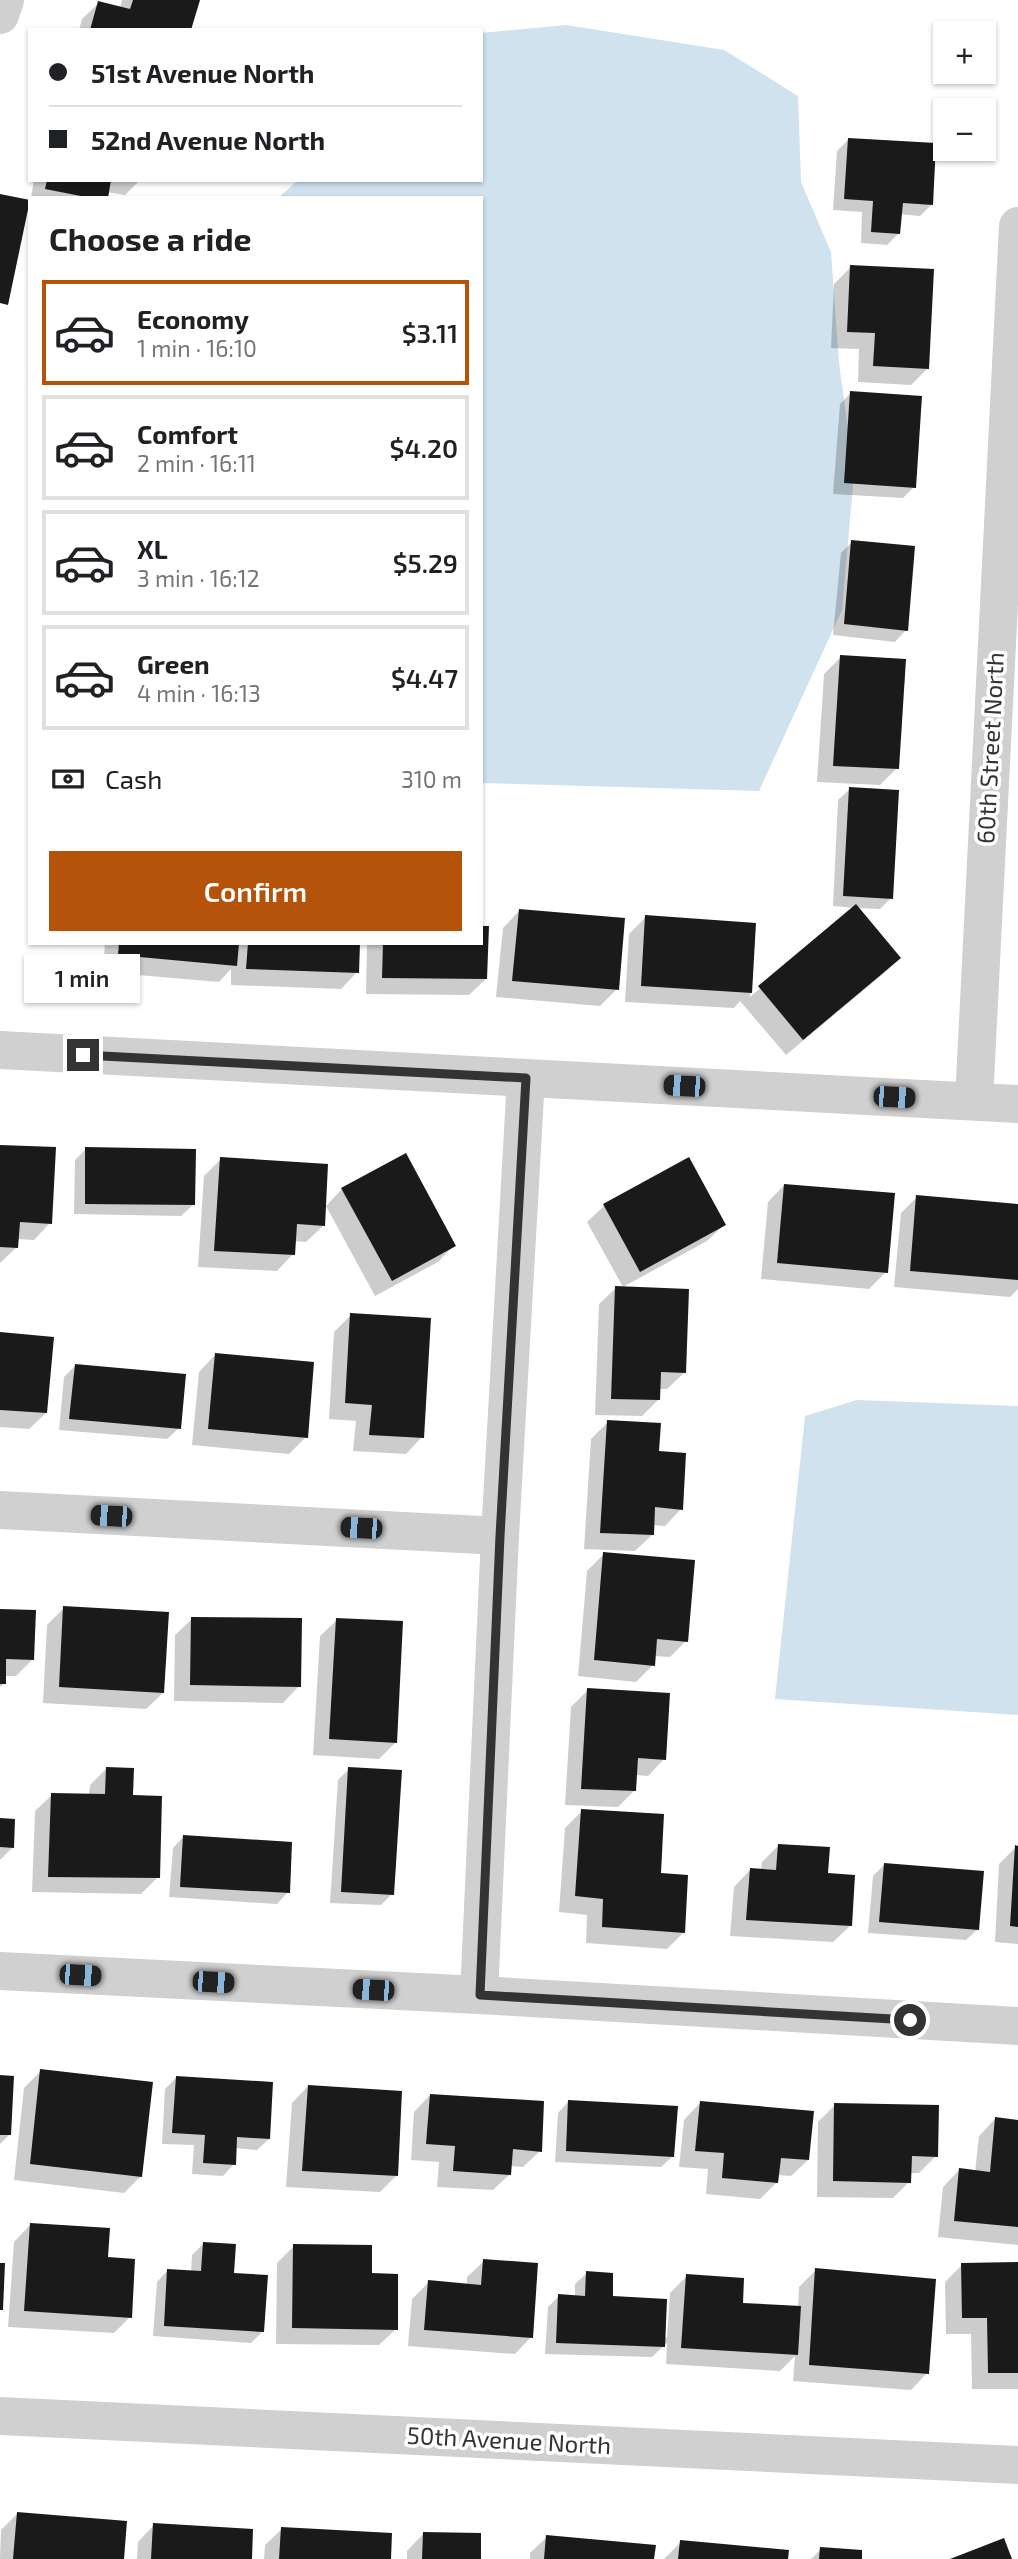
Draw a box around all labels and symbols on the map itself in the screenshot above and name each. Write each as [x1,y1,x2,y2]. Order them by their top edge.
street label: 60th Street North [970,651,1009,845]
callout: 1 min [25,954,141,1002]
route end [67,1039,99,1071]
car [663,1074,706,1098]
car [873,1085,916,1109]
car [90,1504,133,1528]
car [340,1516,383,1540]
car [59,1963,102,1987]
car [192,1970,235,1994]
car [352,1978,395,2002]
route start [894,2004,926,2036]
street label: 50th Avenue North [406,2420,612,2459]

